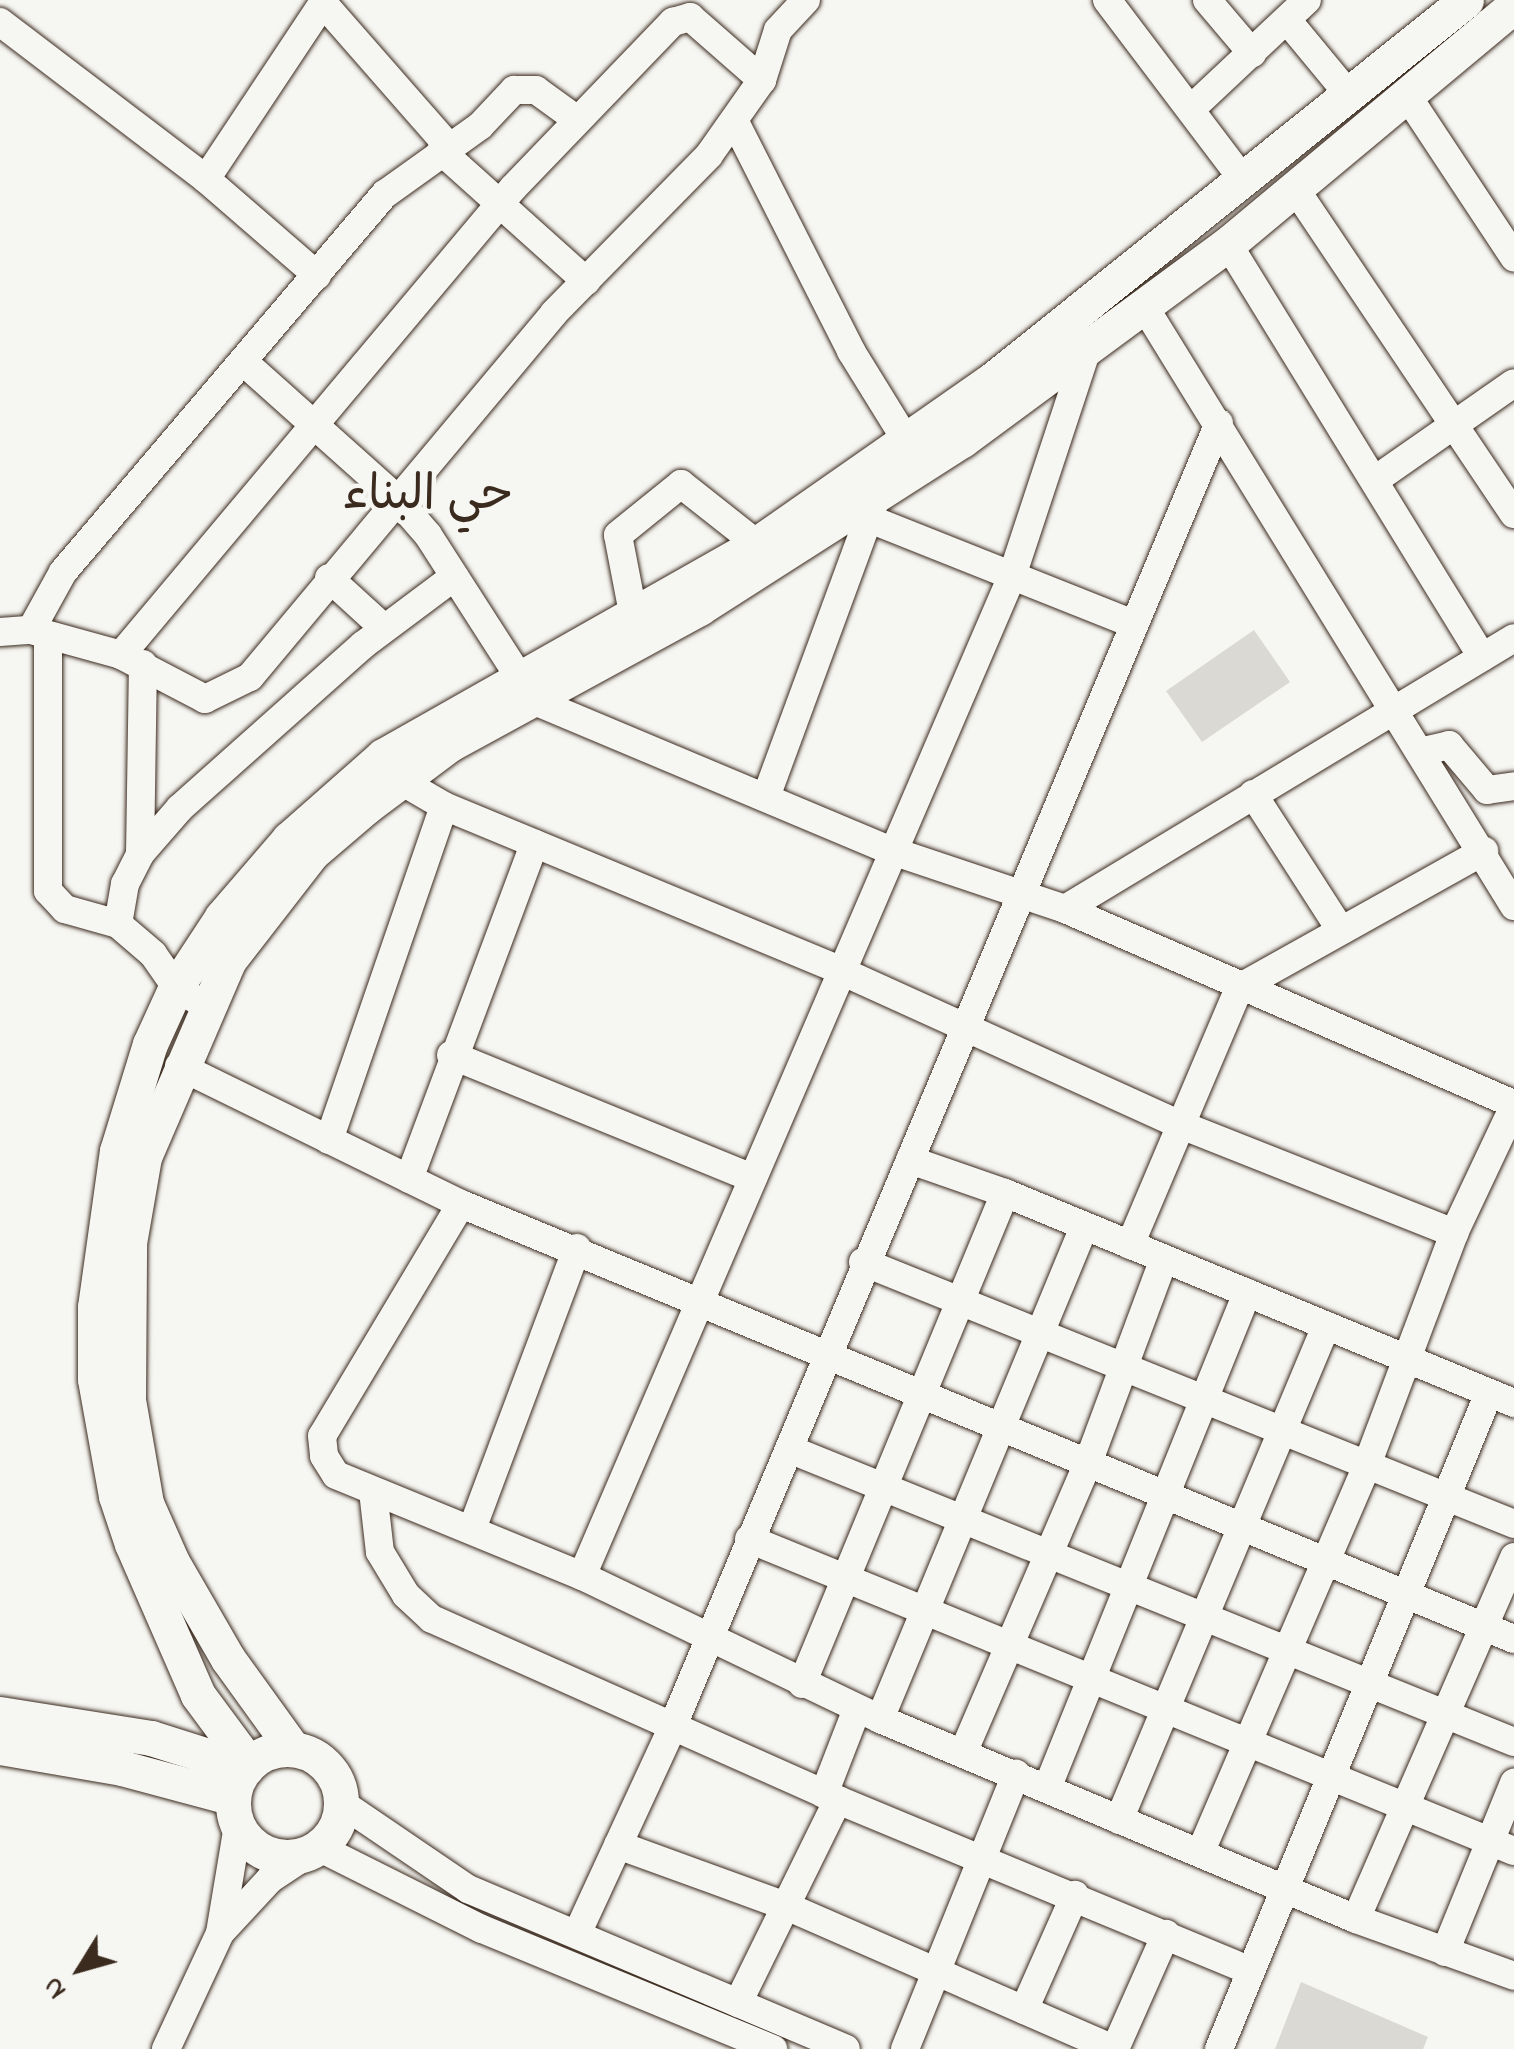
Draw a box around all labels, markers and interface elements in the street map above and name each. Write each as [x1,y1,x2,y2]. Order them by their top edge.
district label: حي البناء [343,468,513,526]
north arrow [30,1919,130,2019]
text: N [34,1967,78,2007]

